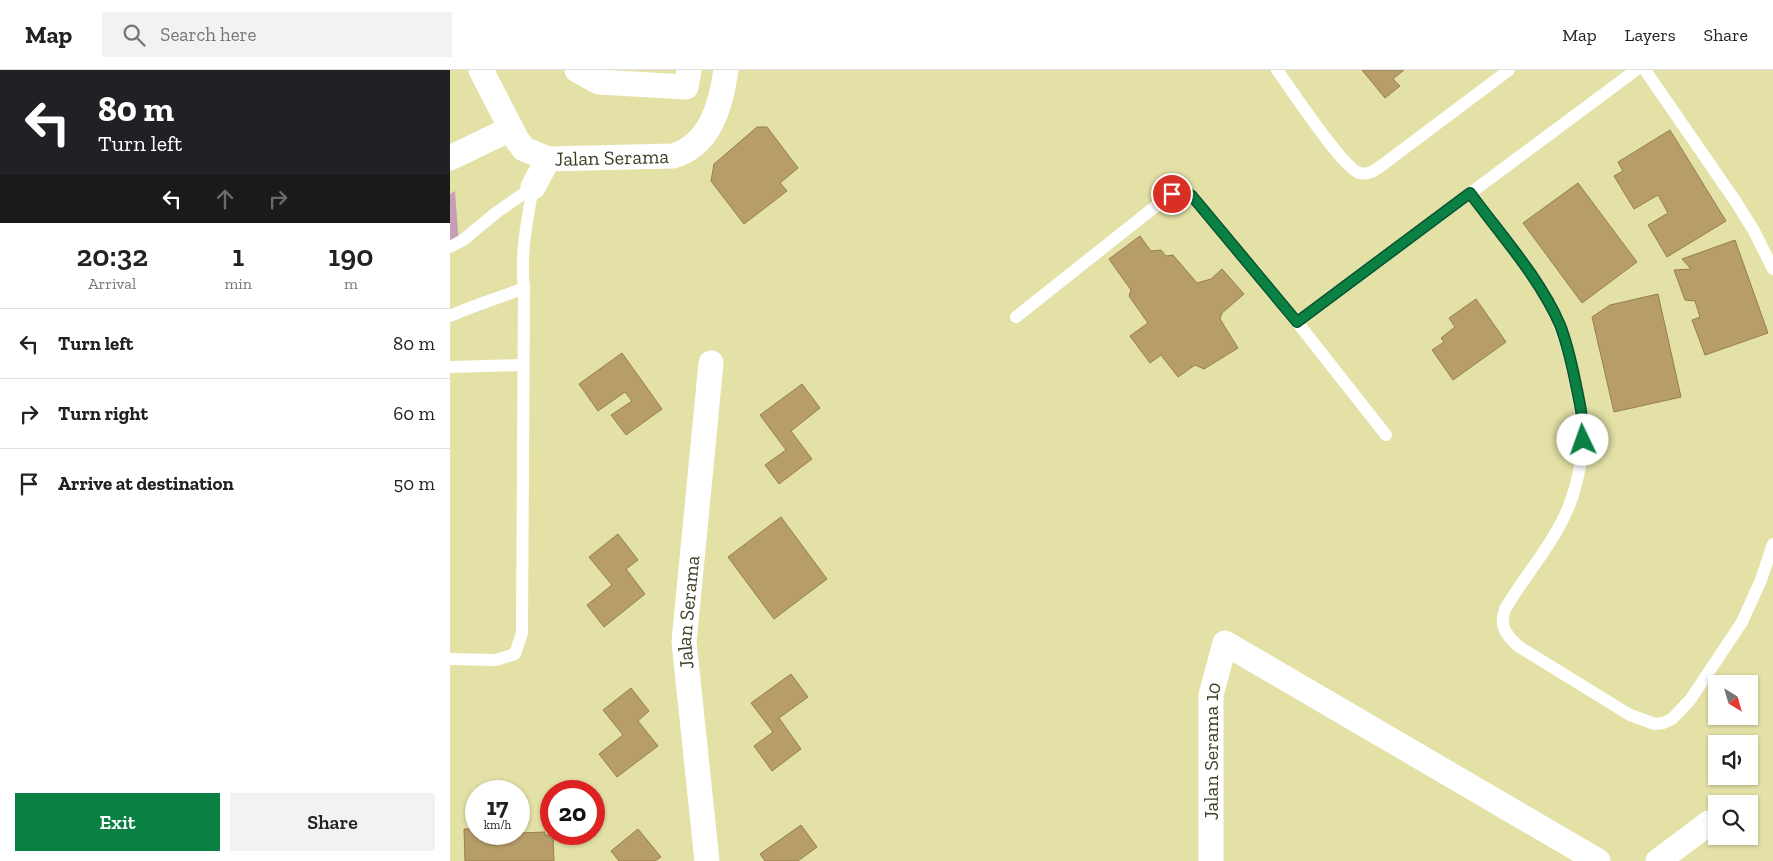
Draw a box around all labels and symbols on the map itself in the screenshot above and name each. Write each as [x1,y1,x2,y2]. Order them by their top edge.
street label: Jalan Serama [554,144,670,171]
pin [1151,173,1193,215]
position arrow [1556,413,1608,465]
street label: Jalan Serama [672,554,704,670]
north arrow [1708,675,1758,725]
street label: Jalan Serama 10 [1199,679,1226,820]
speed limit sign: 20 [540,780,605,845]

